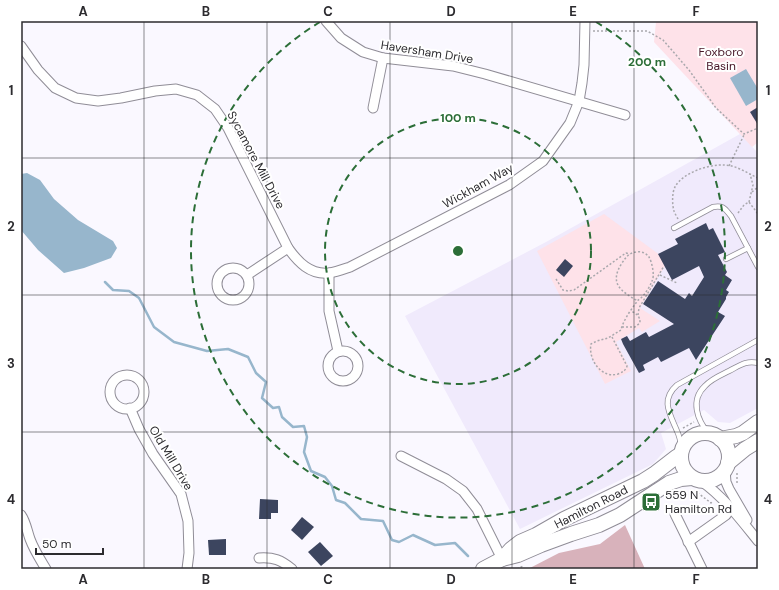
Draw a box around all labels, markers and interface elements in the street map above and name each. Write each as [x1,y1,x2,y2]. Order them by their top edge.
text: A [78,3,88,20]
text: B [202,3,210,20]
text: C [323,3,333,20]
text: D [446,3,456,20]
text: E [569,3,577,20]
text: F [692,3,700,20]
street label: Haversham Drive [380,37,475,67]
park label: Foxboro Basin [699,44,743,74]
text: 200 m [628,54,666,70]
text: 1 [9,82,13,99]
text: 1 [766,82,770,99]
street label: Sycamore Mill Drive [223,108,289,212]
text: 100 m [440,110,476,126]
street label: Wickham Way [440,160,517,212]
text: 2 [7,218,15,235]
text: 2 [764,218,772,235]
centre of rings [451,244,465,258]
text: 3 [7,355,15,372]
text: 3 [764,355,772,372]
street label: Old Mill Drive [145,423,197,493]
street label: Hamilton Road [551,482,631,532]
place label: 559 N Hamilton Rd [665,487,732,517]
text: 4 [7,491,15,508]
bus stop icon: 559 N Hamilton Rd [640,491,662,513]
text: 4 [764,491,772,508]
scale bar [36,530,103,556]
text: 50 m [42,536,71,552]
text: A [78,571,88,588]
text: B [202,571,210,588]
text: C [323,571,333,588]
text: D [446,571,456,588]
text: E [569,571,577,588]
text: F [692,571,700,588]

